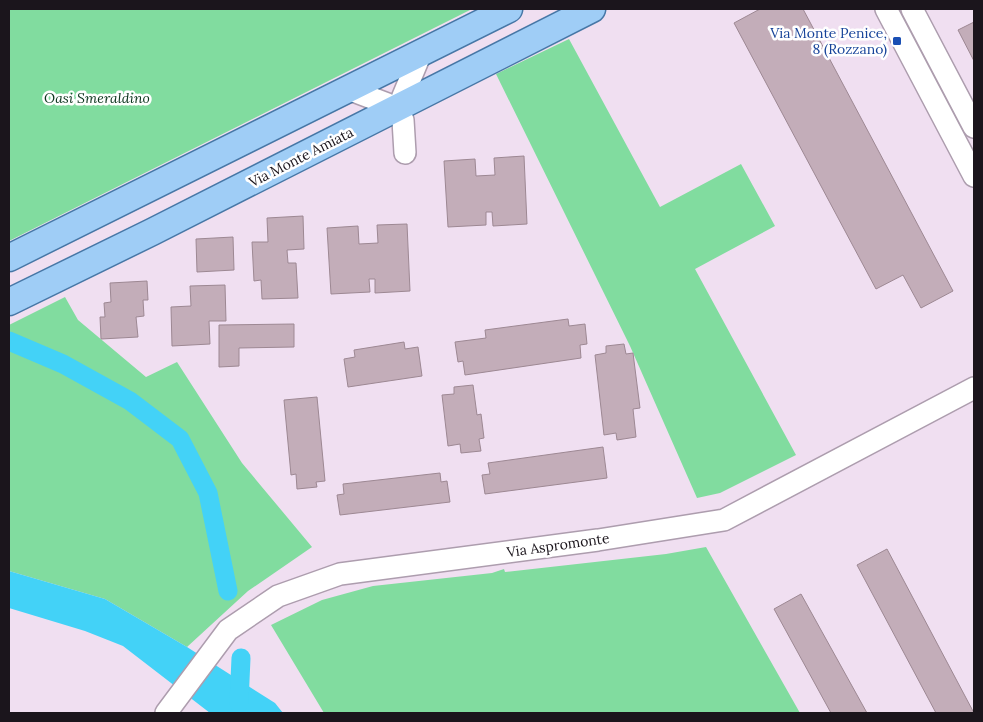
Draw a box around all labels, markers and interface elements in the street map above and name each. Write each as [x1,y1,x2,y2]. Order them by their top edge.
place label: Via Monte Penice, 8 (Rozzano) [769,24,887,58]
marker: Via Monte Penice, 8 (Rozzano) [891,35,903,47]
park label: Oasi Smeraldino [44,89,150,107]
street label: Via Monte Amiata [245,123,356,192]
street label: Via Aspromonte [504,529,611,561]

